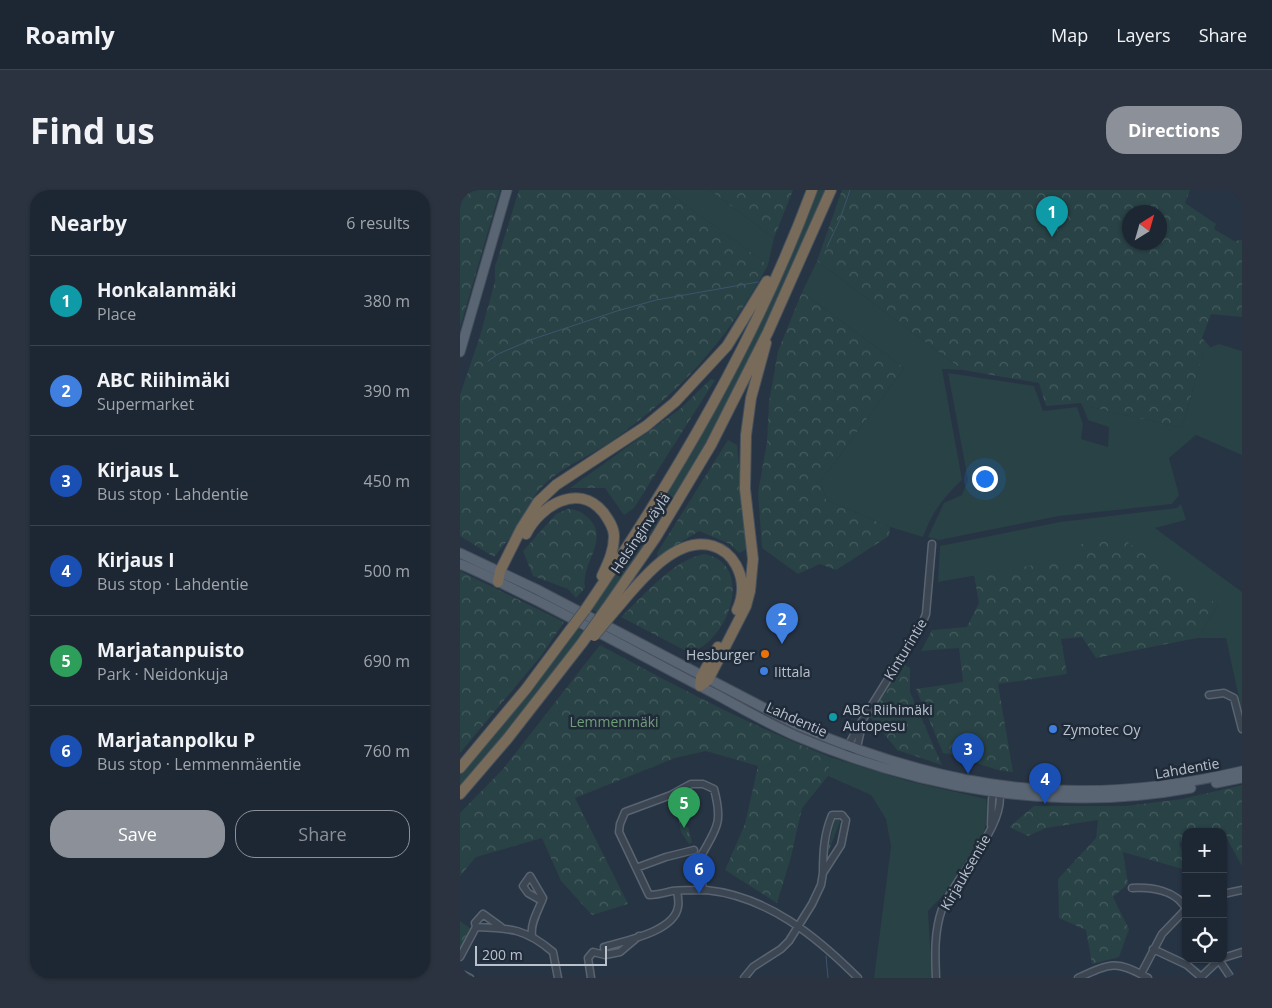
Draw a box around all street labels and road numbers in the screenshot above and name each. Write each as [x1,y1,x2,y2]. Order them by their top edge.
street label: Helsinginväylä [606,489,674,577]
street label: Kinturintie [879,615,931,683]
street label: Lahdentie [763,697,831,741]
street label: Lahdentie [1153,753,1221,783]
street label: Kirjauksentie [936,831,994,913]

